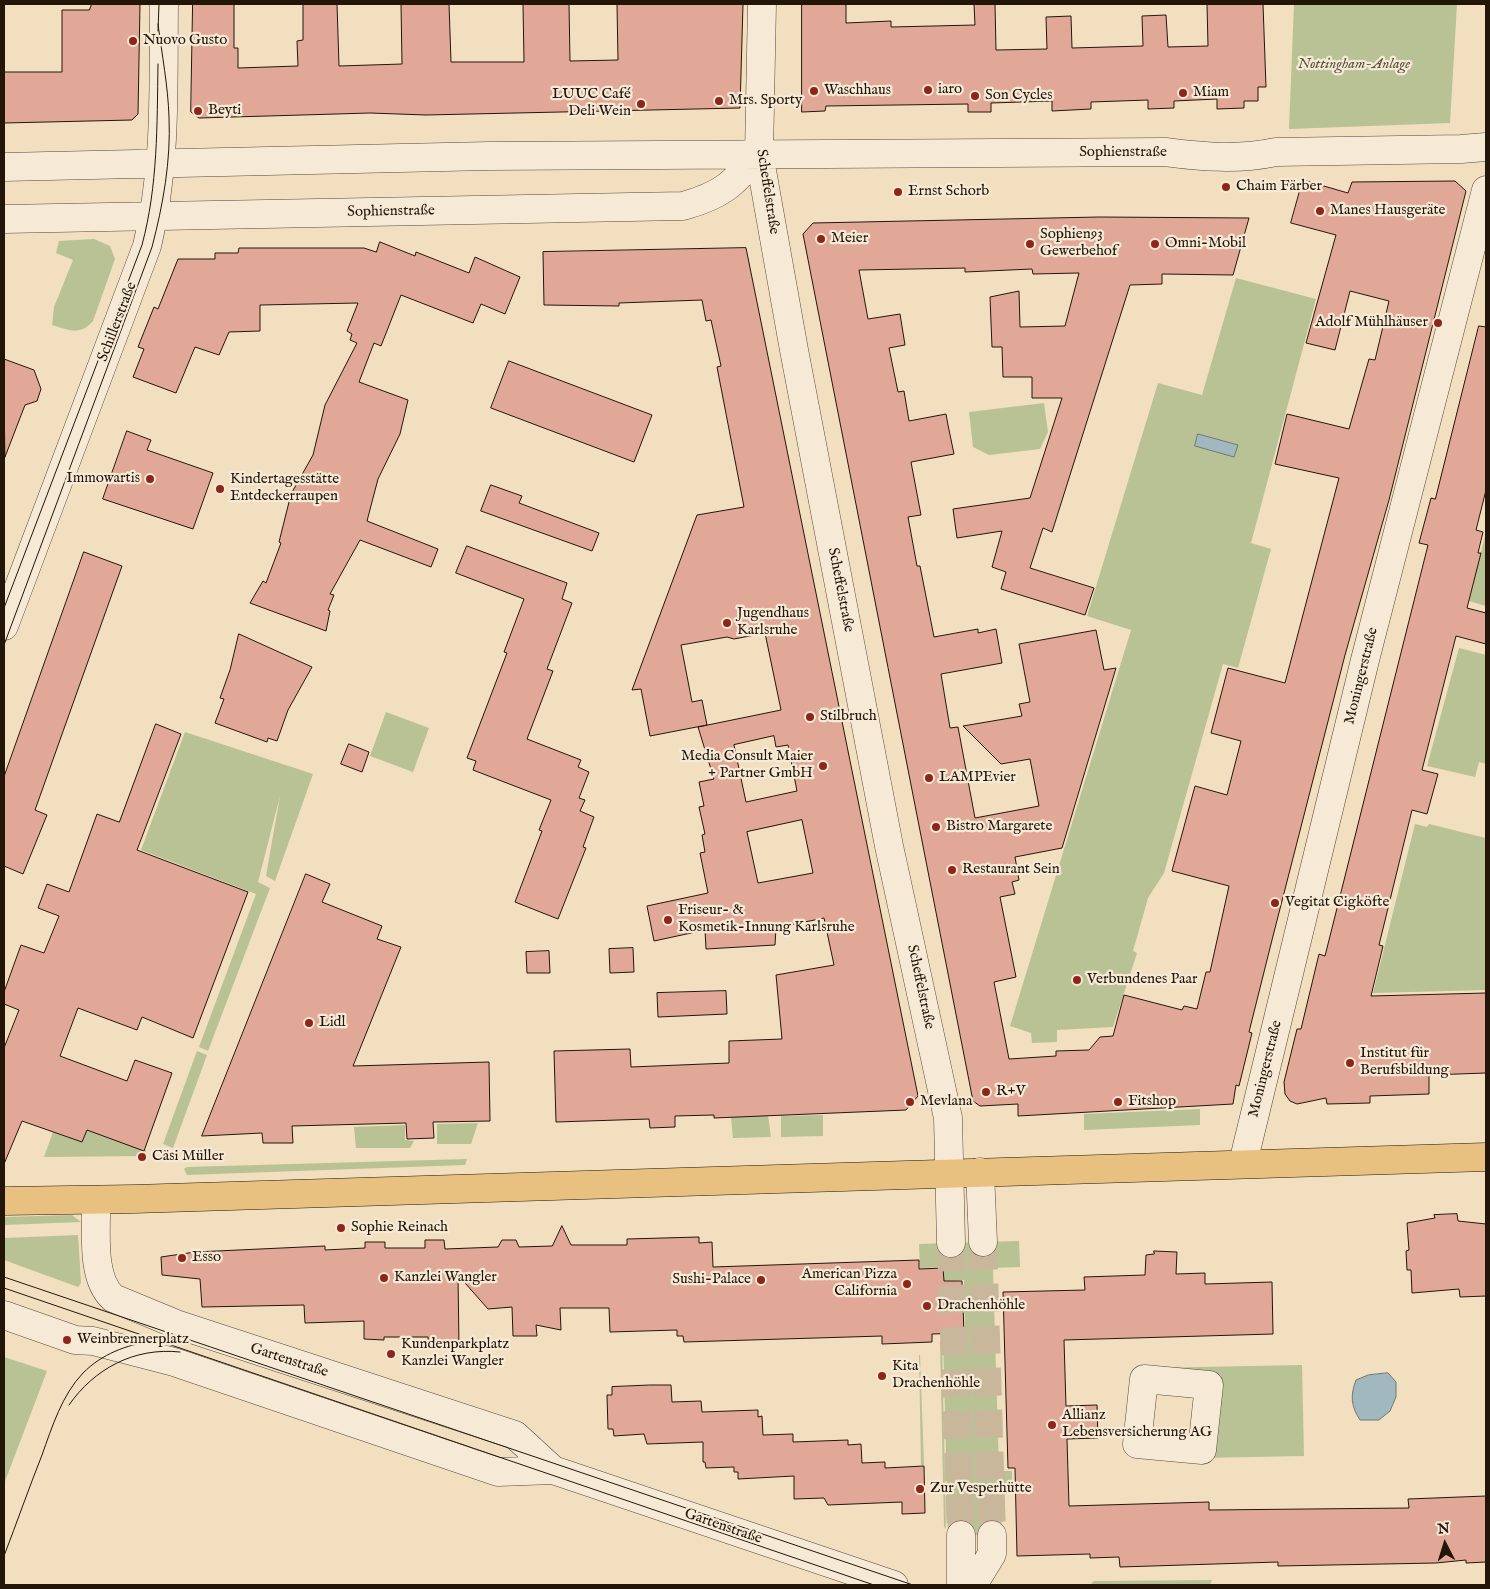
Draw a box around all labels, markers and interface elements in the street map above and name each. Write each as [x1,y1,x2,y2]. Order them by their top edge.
place label: Nuovo Gusto [143,32,227,50]
marker: Nuovo Gusto [127,35,139,47]
park label: Nottingham-Anlage [1298,56,1410,74]
place label: iaro [938,81,962,99]
place label: Waschhaus [824,82,891,100]
marker: iaro [922,84,934,96]
place label: Miam [1193,84,1229,102]
marker: Waschhaus [808,85,820,97]
place label: LUUC Café Deli Wein [552,86,631,121]
place label: Son Cycles [985,87,1053,105]
marker: Miam [1177,87,1189,99]
marker: Son Cycles [969,90,981,102]
place label: Mrs. Sporty [729,92,802,110]
marker: Mrs. Sporty [713,95,725,107]
marker: LUUC Café Deli Wein [635,98,647,110]
place label: Beyti [208,102,241,120]
marker: Beyti [192,105,204,117]
street label: Sophienstraße [1079,144,1167,162]
street label: Scheffelstraße [751,148,783,236]
place label: Chaim Färber [1236,178,1322,196]
marker: Chaim Färber [1220,181,1232,193]
place label: Ernst Schorb [908,183,989,201]
marker: Ernst Schorb [892,186,904,198]
street label: Sophienstraße [347,202,435,222]
place label: Manes Hausgeräte [1330,202,1445,220]
marker: Manes Hausgeräte [1314,205,1326,217]
place label: Sophien93 Gewerbehof [1040,226,1117,261]
place label: Meier [831,230,868,248]
marker: Meier [815,233,827,245]
place label: Omni-Mobil [1165,235,1246,253]
marker: Sophien93 Gewerbehof [1024,238,1036,250]
marker: Omni-Mobil [1149,238,1161,250]
street label: Schillerstraße [95,280,141,364]
place label: Adolf Mühlhäuser [1315,314,1428,332]
marker: Adolf Mühlhäuser [1432,317,1444,329]
place label: Immowartis [66,470,140,488]
place label: Kindertagesstätte Entdeckerraupen [230,471,339,506]
marker: Immowartis [144,473,156,485]
marker: Kindertagesstätte Entdeckerraupen [214,483,226,495]
street label: Scheffelstraße [823,546,857,634]
place label: Jugendhaus Karlsruhe [737,605,809,640]
marker: Jugendhaus Karlsruhe [721,617,733,629]
street label: Moningerstraße [1341,626,1383,726]
place label: Stilbruch [820,708,877,726]
marker: Stilbruch [804,711,816,723]
place label: Media Consult Maier + Partner GmbH [681,748,813,783]
marker: Media Consult Maier + Partner GmbH [817,760,829,772]
place label: LAMPEvier [939,769,1016,787]
marker: LAMPEvier [923,772,935,784]
place label: Bistro Margarete [946,818,1052,836]
marker: Bistro Margarete [930,821,942,833]
place label: Restaurant Sein [962,861,1060,879]
marker: Restaurant Sein [946,864,958,876]
place label: Vegitat Cigköfte [1285,894,1389,912]
marker: Vegitat Cigköfte [1269,897,1281,909]
place label: Friseur- & Kosmetik-Innung Karlsruhe [678,902,855,937]
marker: Friseur- & Kosmetik-Innung Karlsruhe [662,914,674,926]
street label: Scheffelstraße [902,943,938,1031]
place label: Verbundenes Paar [1087,971,1198,989]
marker: Verbundenes Paar [1071,974,1083,986]
place label: Lidl [319,1014,346,1032]
marker: Lidl [303,1017,315,1029]
street label: Moningerstraße [1245,1019,1287,1119]
place label: Institut für Berufsbildung [1360,1045,1449,1080]
marker: Institut für Berufsbildung [1344,1057,1356,1069]
place label: R+V [996,1083,1026,1101]
marker: R+V [980,1086,992,1098]
place label: Mevlana [920,1093,972,1111]
place label: Fitshop [1128,1093,1176,1111]
marker: Mevlana [904,1096,916,1108]
marker: Fitshop [1112,1096,1124,1108]
place label: Cäsi Müller [152,1148,224,1166]
marker: Cäsi Müller [136,1151,148,1163]
place label: Sophie Reinach [351,1219,448,1237]
marker: Sophie Reinach [335,1222,347,1234]
place label: Esso [192,1249,221,1267]
marker: Esso [176,1252,188,1264]
place label: American Pizza California [802,1266,897,1301]
place label: Kanzlei Wangler [394,1269,497,1287]
place label: Sushi-Palace [672,1271,751,1289]
marker: Kanzlei Wangler [378,1272,390,1284]
marker: Sushi-Palace [755,1274,767,1286]
marker: American Pizza California [901,1278,913,1290]
place label: Drachenhöhle [937,1297,1025,1315]
marker: Drachenhöhle [921,1300,933,1312]
place label: Weinbrennerplatz [77,1331,189,1349]
marker: Weinbrennerplatz [61,1334,73,1346]
place label: Kundenparkplatz Kanzlei Wangler [401,1336,509,1371]
street label: Gartenstraße [248,1340,330,1382]
marker: Kundenparkplatz Kanzlei Wangler [385,1348,397,1360]
place label: Kita Drachenhöhle [892,1358,980,1393]
marker: Kita Drachenhöhle [876,1370,888,1382]
place label: Allianz Lebensversicherung AG [1062,1407,1212,1442]
marker: Allianz Lebensversicherung AG [1046,1419,1058,1431]
place label: Zur Vesperhütte [930,1480,1032,1498]
marker: Zur Vesperhütte [914,1483,926,1495]
street label: Gartenstraße [682,1505,764,1549]
north arrow [1420,1519,1470,1569]
text: N [1437,1520,1451,1539]

